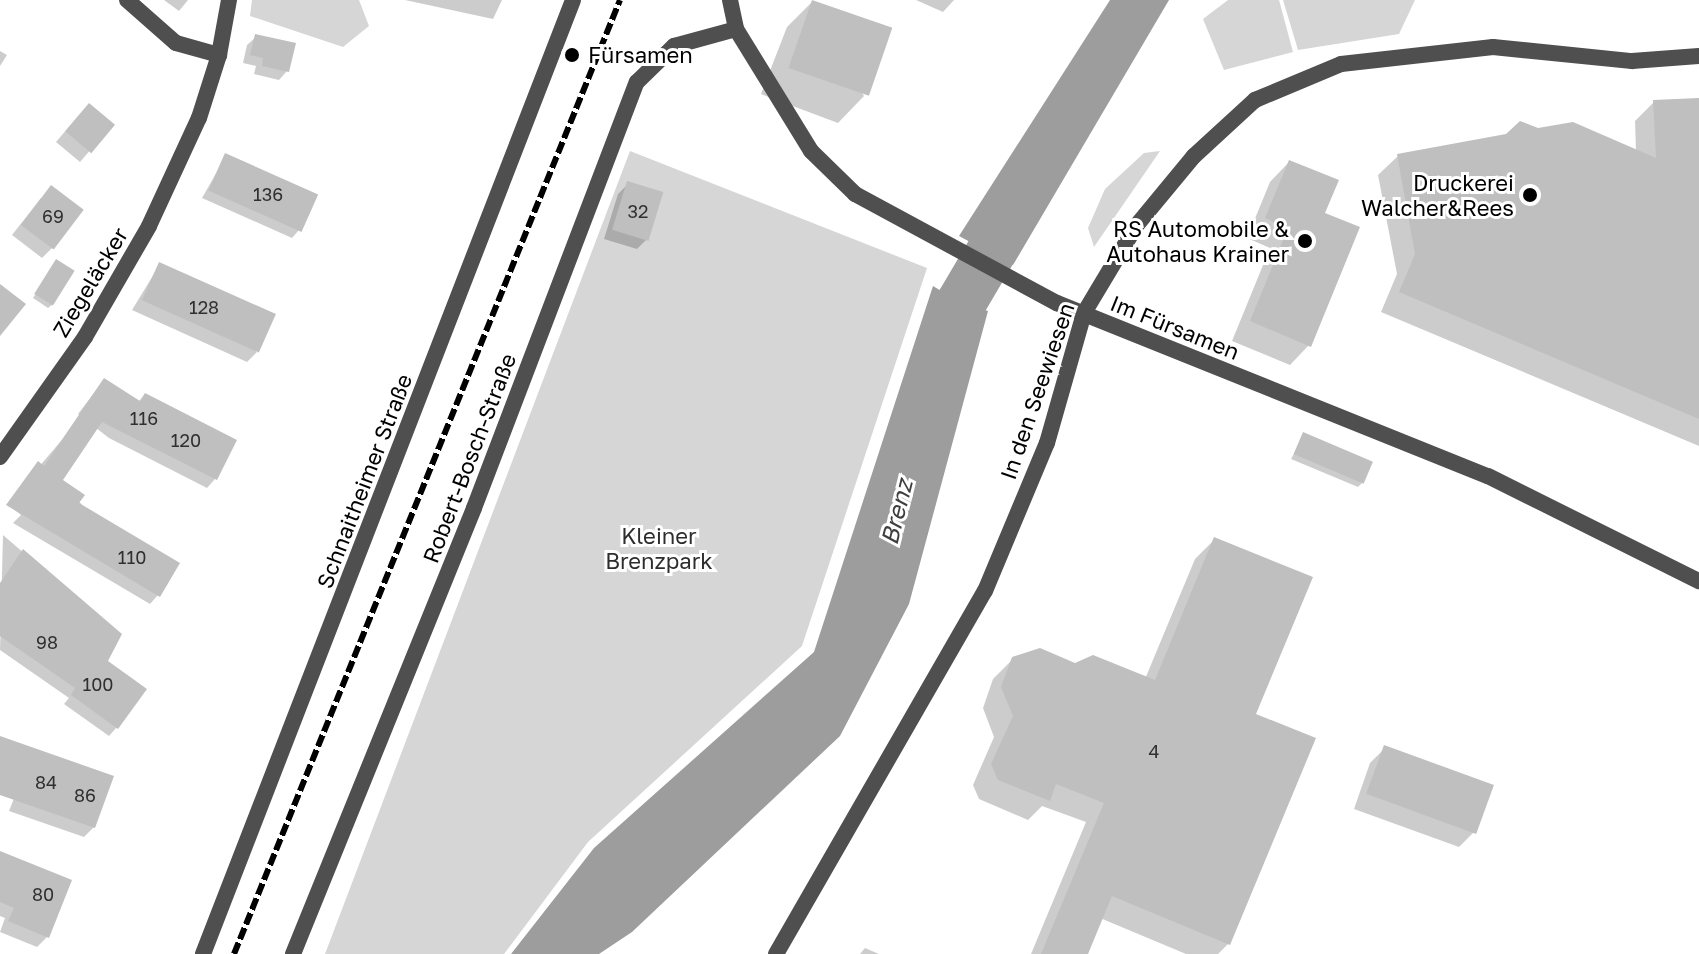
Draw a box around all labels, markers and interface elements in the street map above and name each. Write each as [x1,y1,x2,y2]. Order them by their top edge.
place label: Fürsamen [588,42,693,68]
marker: Fürsamen [563,46,581,64]
place label: Druckerei Walcher&Rees [1361,169,1514,220]
house number: 136 [253,183,283,205]
marker: Druckerei Walcher&Rees [1521,186,1539,204]
house number: 32 [628,200,648,222]
house number: 69 [42,205,64,227]
place label: RS Automobile & Autohaus Krainer [1106,215,1289,266]
street label: Ziegeläcker [47,223,133,341]
marker: RS Automobile & Autohaus Krainer [1296,232,1314,250]
street label: Im Fürsamen [1107,289,1243,365]
house number: 128 [189,296,219,318]
street label: In den Seewiesen [994,299,1080,483]
street label: Robert-Bosch-Straße [417,350,521,566]
street label: Schnaitheimer Straße [311,370,417,592]
house number: 116 [130,407,158,429]
house number: 120 [171,429,201,451]
water label: Brenz [874,476,918,548]
park label: Kleiner Brenzpark [605,522,713,574]
house number: 110 [118,546,146,568]
house number: 98 [36,631,58,653]
house number: 100 [82,673,114,695]
house number: 4 [1149,740,1159,762]
house number: 84 [35,771,57,793]
house number: 86 [74,784,96,806]
house number: 80 [32,883,54,905]

